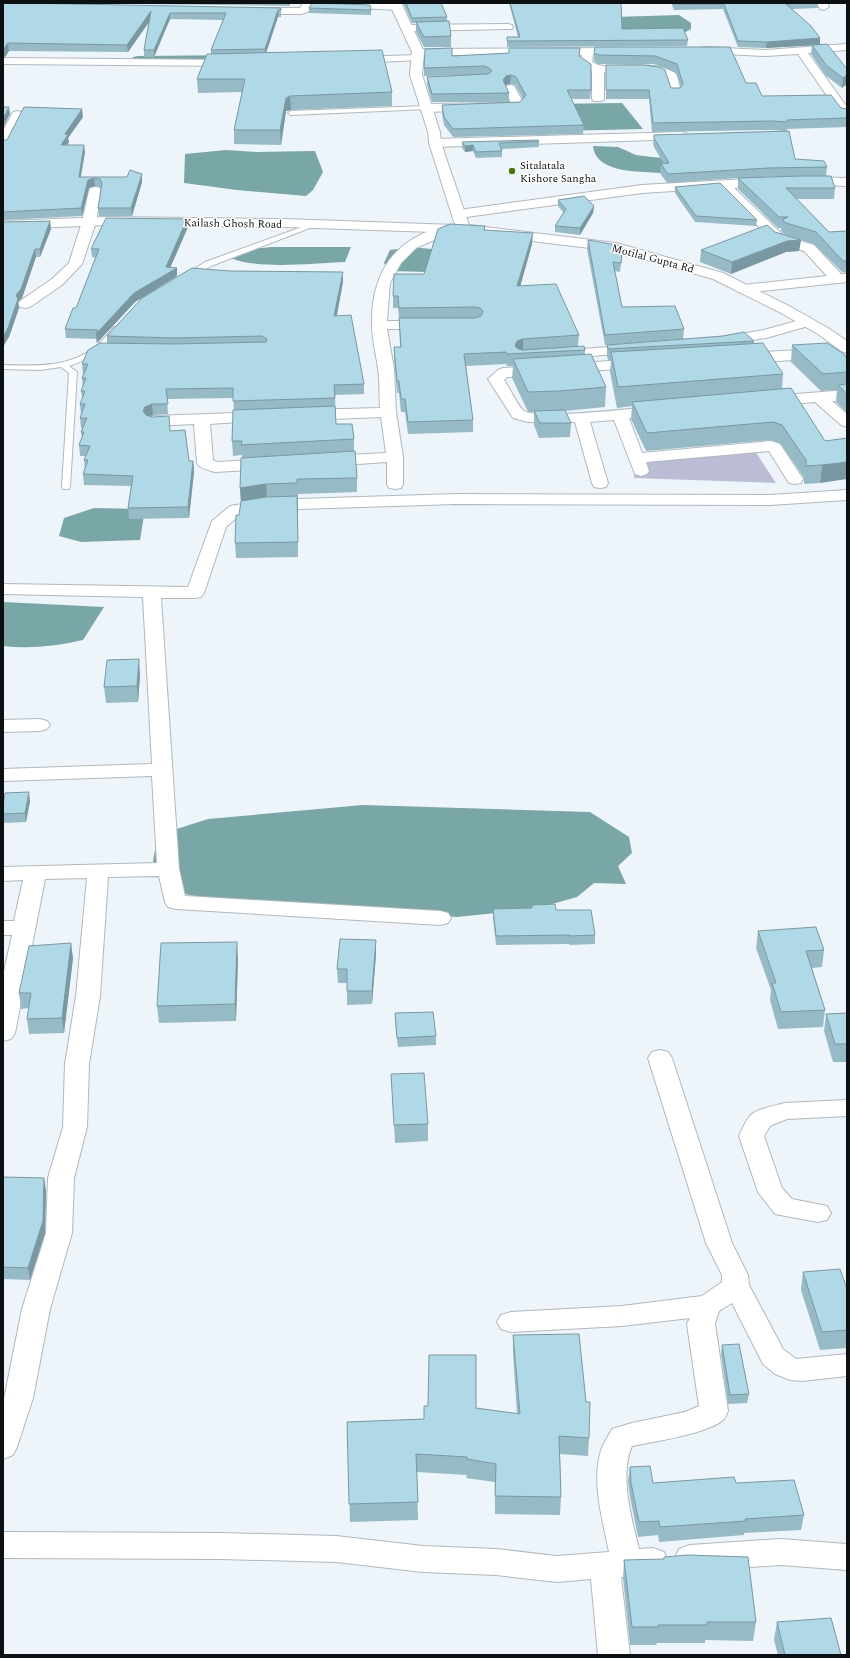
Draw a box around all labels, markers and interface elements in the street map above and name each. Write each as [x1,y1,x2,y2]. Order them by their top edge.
place label: Sitalatala Kishore Sangha [520,157,597,187]
marker: Sitalatala Kishore Sangha [507,166,517,176]
street label: Kailash Ghosh Road [184,214,282,233]
street label: Motilal Gupta Rd [610,239,696,278]

